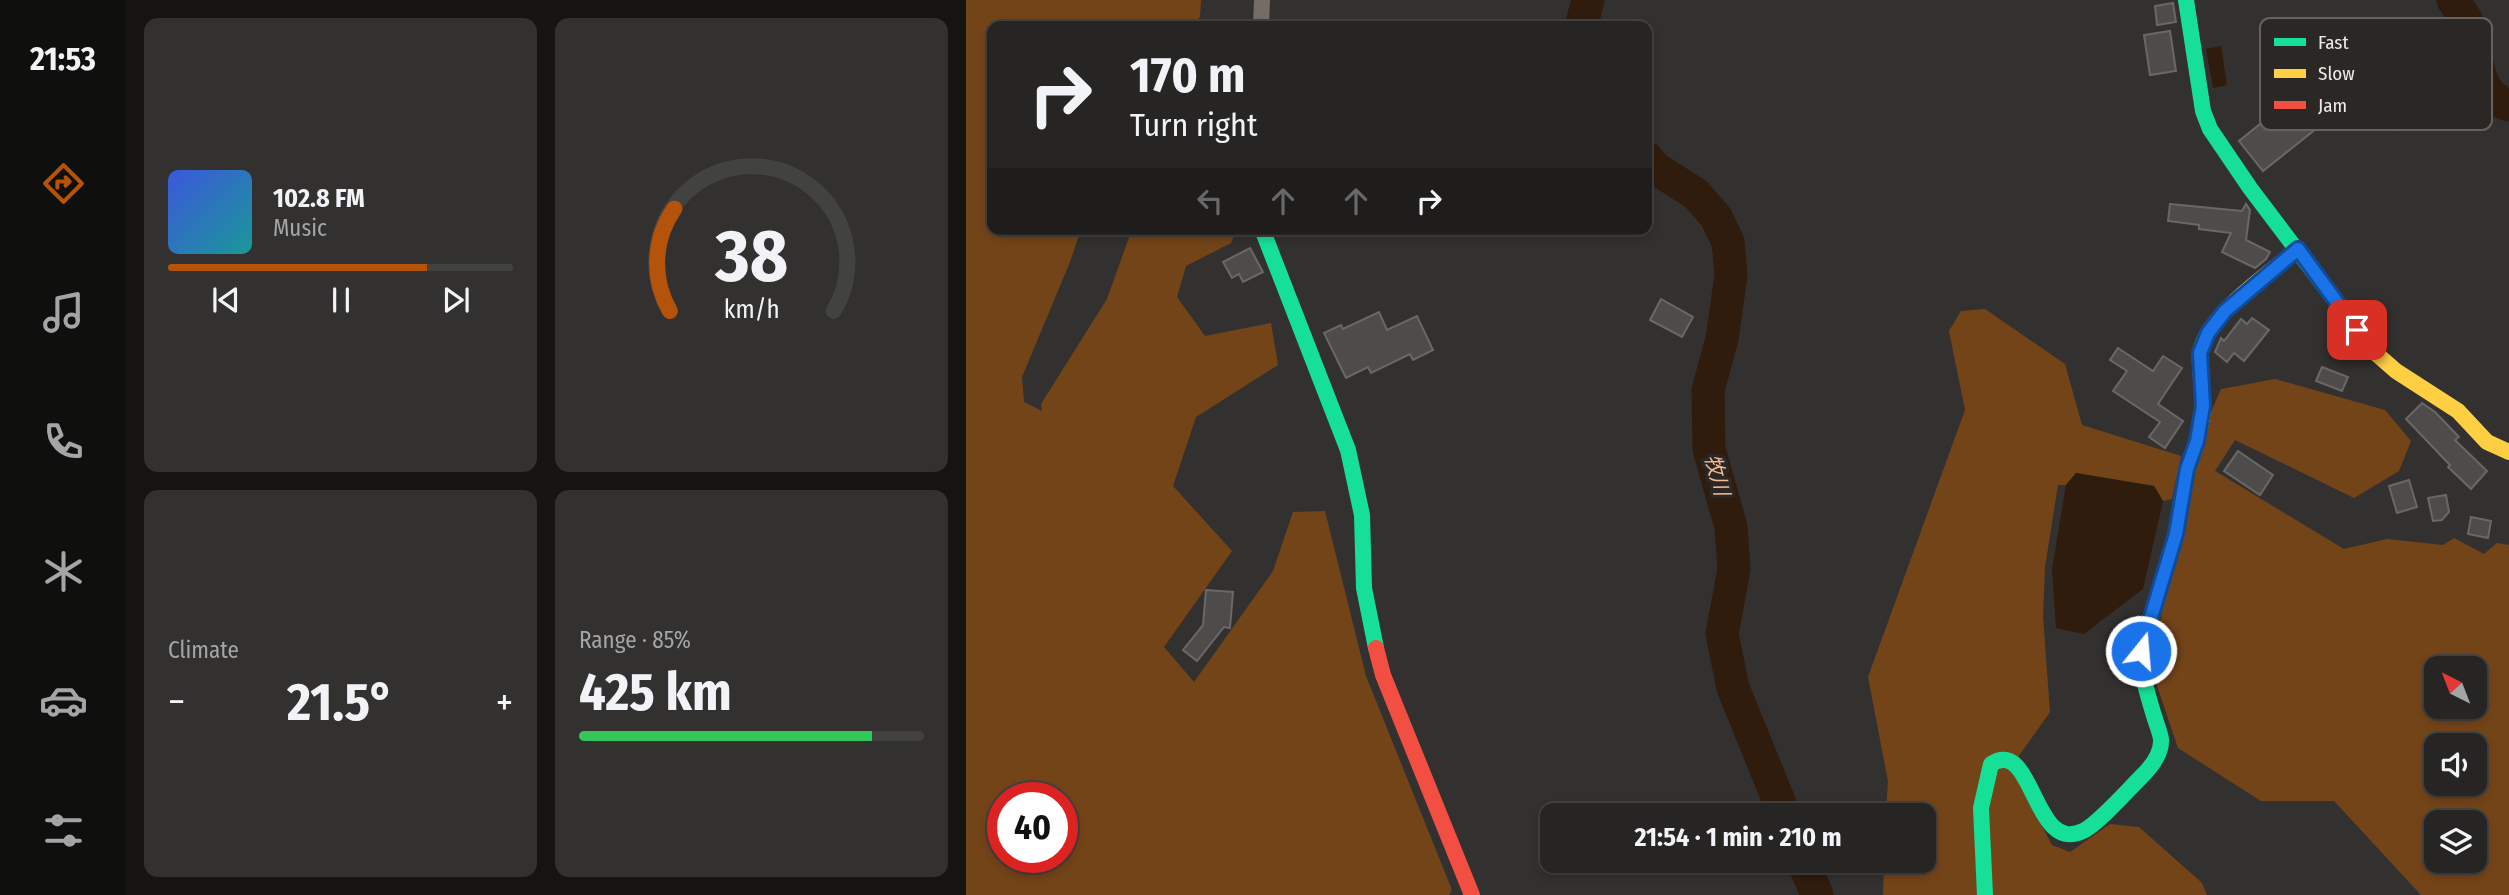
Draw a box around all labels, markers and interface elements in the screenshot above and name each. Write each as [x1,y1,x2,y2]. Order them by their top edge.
legend [2260,18,2492,130]
text: Fast [2318,31,2349,54]
text: 21:53 [30,40,96,78]
text: 170 m [1130,46,1246,105]
icon: right [1015,49,1106,140]
text: Slow [2318,62,2355,85]
text: Jam [2318,94,2347,117]
text: Turn right [1130,106,1257,144]
icon: directions [39,159,88,208]
icon: left [1191,182,1229,220]
icon: ahead [1264,182,1302,220]
icon: ahead [1337,182,1375,220]
icon: right [1410,182,1448,220]
text: 102.8 FM [273,183,365,214]
text: 38 [714,213,788,300]
text: Music [273,214,327,242]
icon: previous [207,281,245,319]
icon: pause [322,281,360,319]
icon: next [437,281,475,319]
icon: music [39,288,88,337]
text: km/h [724,295,779,325]
pin [2327,300,2387,360]
icon: arrive [2338,311,2376,349]
icon: phone [39,417,88,466]
water label: 牧川 [1699,451,1736,501]
icon: climate [39,547,88,596]
position arrow [2104,614,2178,688]
text: Range · 85% [579,626,691,654]
text: Climate [168,636,239,664]
north arrow [2424,656,2487,719]
map controls [2424,656,2487,873]
text: 425 km [579,661,732,724]
text: 21.5° [287,671,394,734]
icon: car [39,676,88,725]
text: − [168,679,185,725]
text: + [496,679,513,725]
button: sound [2424,733,2487,796]
speed limit sign: 40 [987,782,1078,873]
icon: filters [39,806,88,855]
button: layers [2424,810,2487,873]
text: 21:54 · 1 min · 210 m [1634,822,1842,853]

